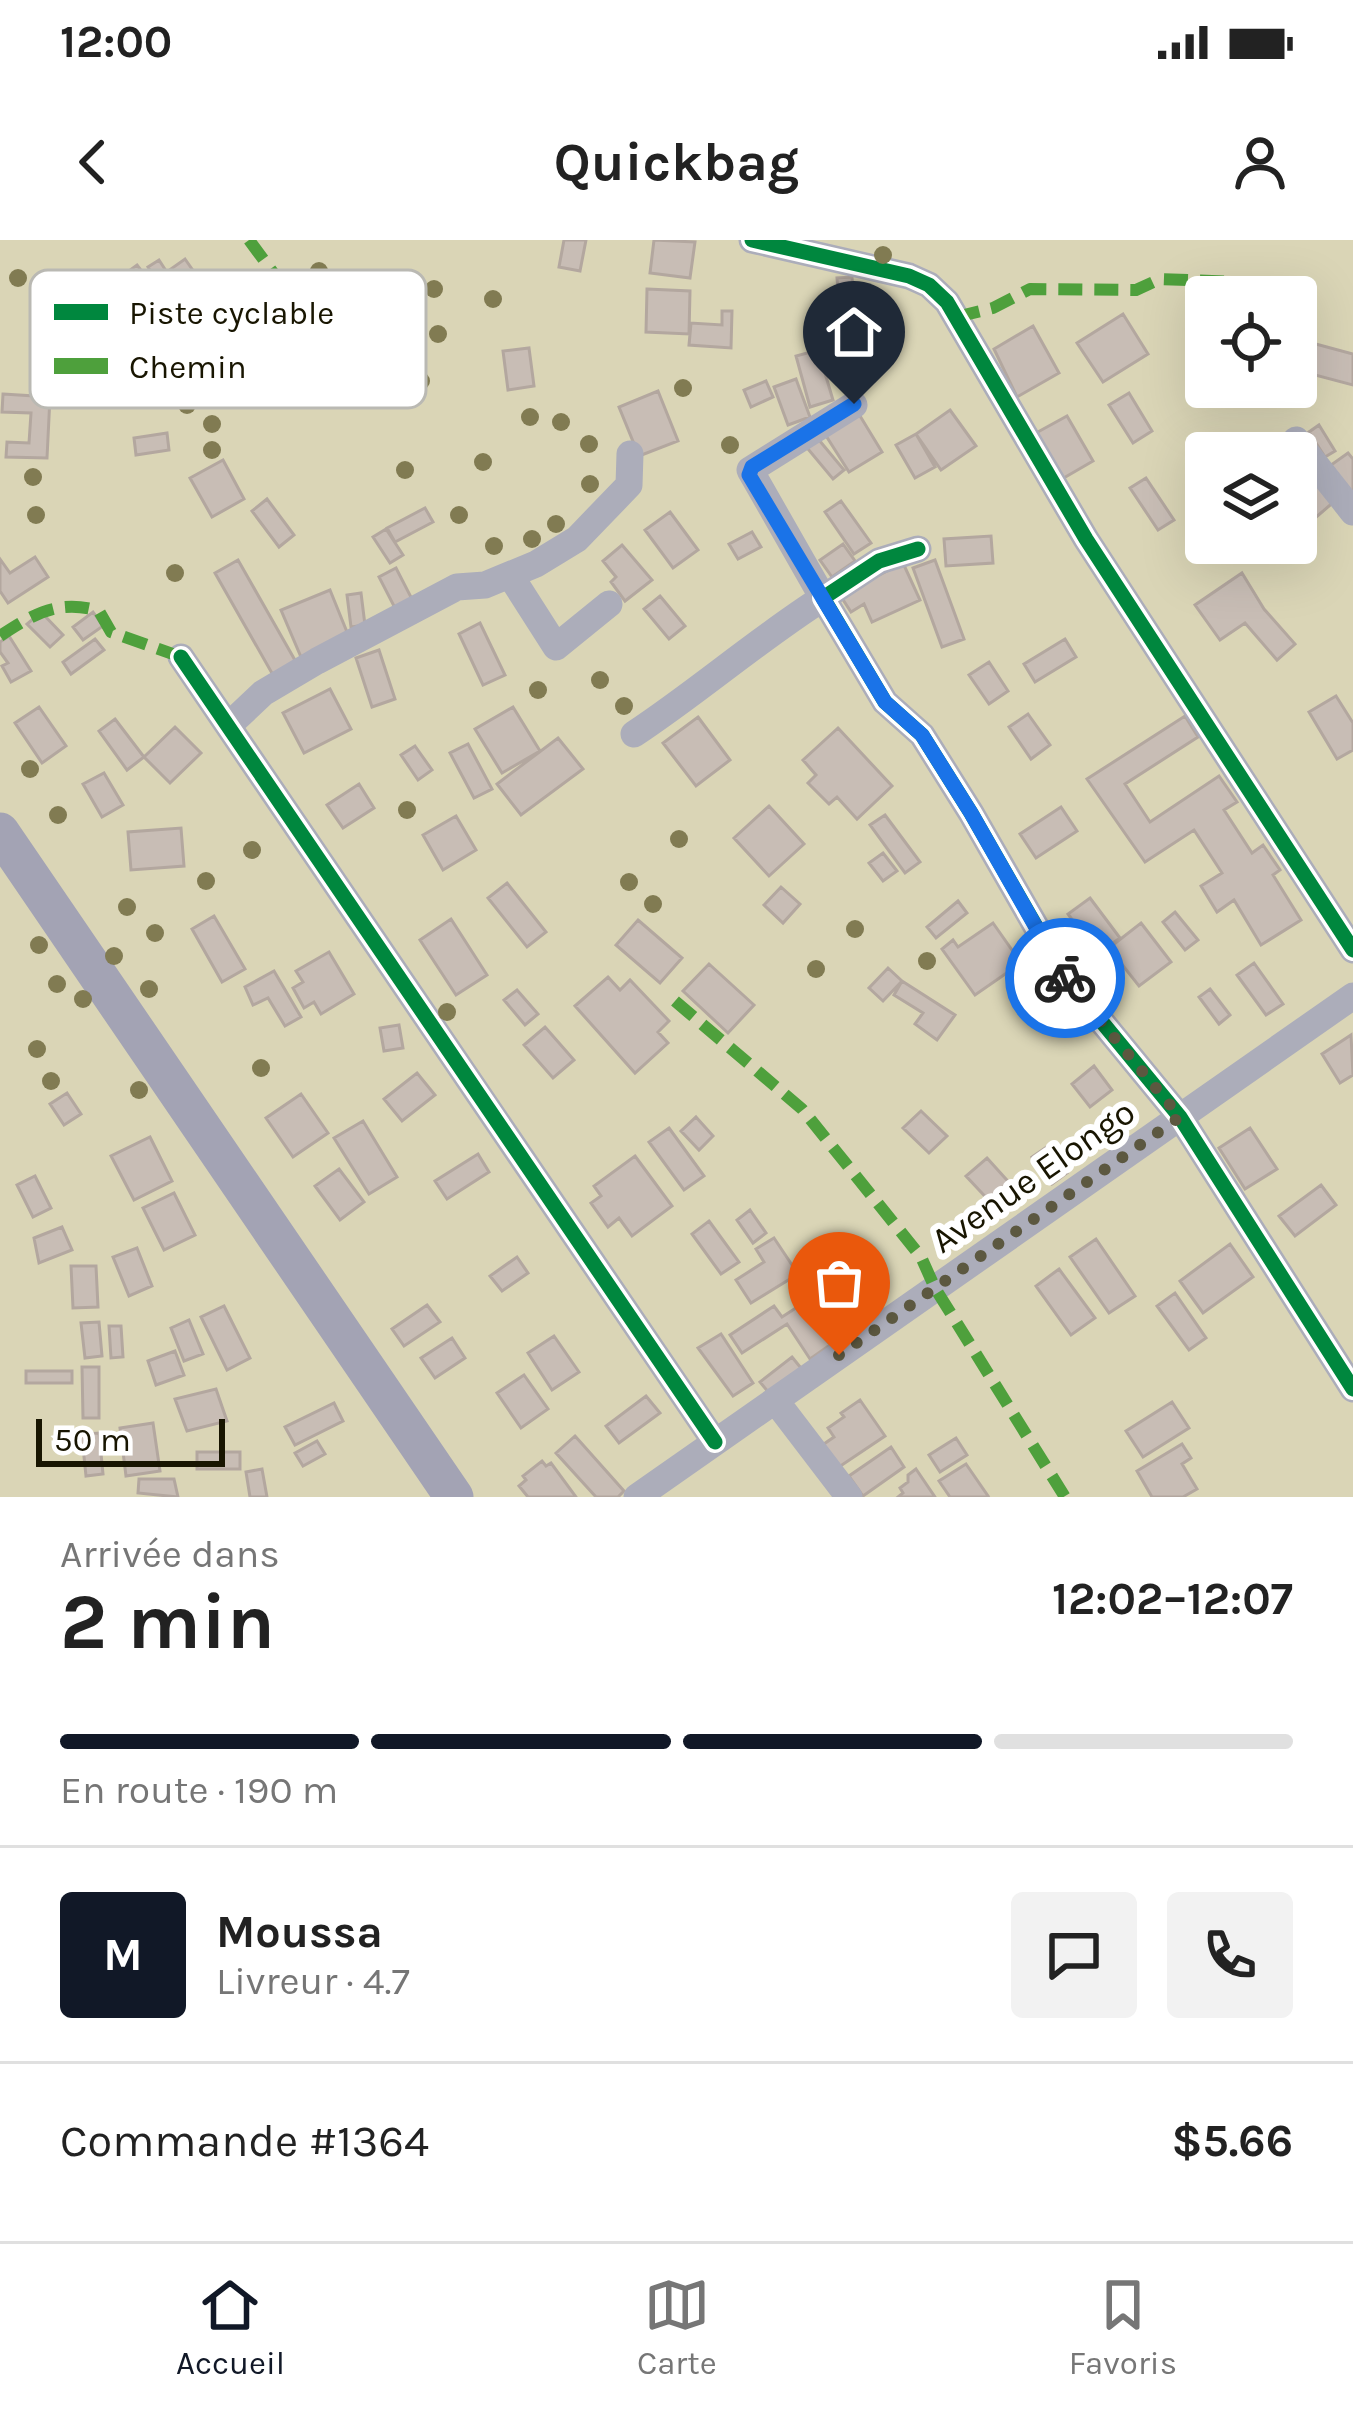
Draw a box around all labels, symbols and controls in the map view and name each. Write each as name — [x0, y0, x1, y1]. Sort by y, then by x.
text: 12:00 — [60, 16, 172, 68]
icon: back — [60, 129, 126, 195]
icon: person — [1227, 129, 1293, 195]
text: Quickbag — [554, 130, 799, 194]
legend — [30, 270, 426, 408]
map controls — [1185, 276, 1317, 564]
button: locate — [1185, 276, 1317, 408]
pin — [803, 281, 905, 404]
text: Piste cyclable — [129, 294, 334, 332]
icon: home — [821, 299, 887, 365]
text: Chemin — [129, 348, 247, 386]
button: layers — [1185, 432, 1317, 564]
courier — [1005, 918, 1125, 1038]
icon: bike — [1032, 945, 1098, 1011]
street label: Avenue Elongo — [923, 1090, 1143, 1262]
pin — [788, 1232, 890, 1355]
icon: bag — [806, 1250, 872, 1316]
scale bar — [36, 1413, 225, 1466]
text: 50 m — [54, 1421, 131, 1459]
text: Arrivée dans — [60, 1531, 280, 1577]
text: 12:02–12:07 — [1052, 1573, 1293, 1625]
text: 2 min — [60, 1576, 275, 1668]
text: En route · 190 m — [60, 1767, 338, 1813]
button: chat — [1011, 1892, 1137, 2018]
button: phone — [1167, 1892, 1293, 2018]
text: Moussa — [216, 1906, 383, 1958]
text: M — [103, 1929, 143, 1981]
text: Livreur · 4.7 — [216, 1958, 410, 2004]
text: Commande #1364 — [60, 2115, 429, 2167]
text: $5.66 — [1171, 2115, 1293, 2167]
tab: Accueil — [176, 2272, 285, 2382]
tab: Carte — [637, 2272, 717, 2382]
tab: Favoris — [1069, 2272, 1177, 2382]

